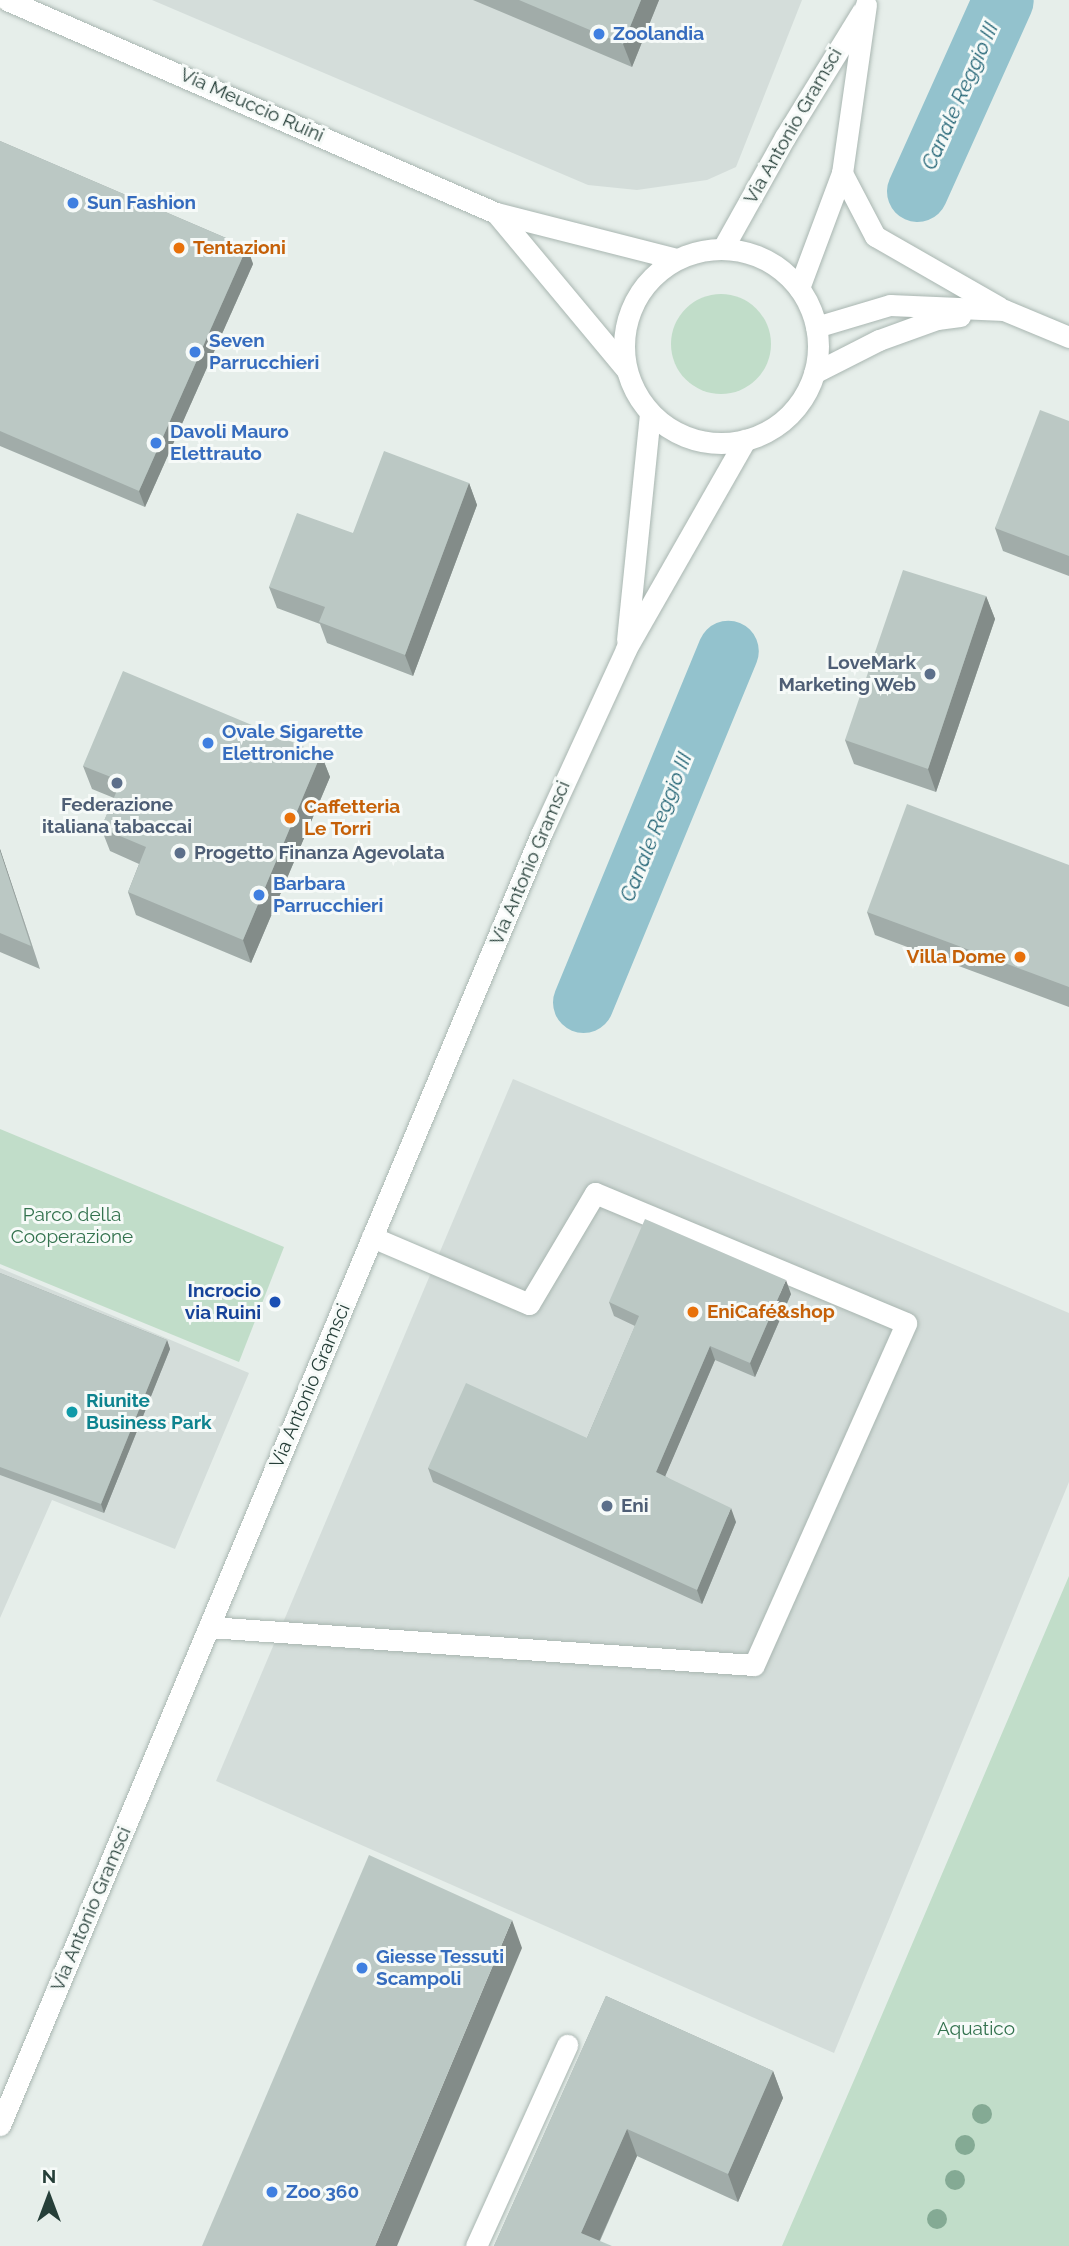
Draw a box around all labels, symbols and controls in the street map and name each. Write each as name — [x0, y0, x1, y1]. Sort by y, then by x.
water label: Canale Reggio III — [916, 18, 1004, 174]
place label: Zoolandia — [613, 23, 704, 45]
marker: Zoolandia — [591, 26, 607, 42]
street label: Via Antonio Gramsci — [739, 44, 847, 208]
street label: Via Meuccio Ruini — [176, 63, 328, 147]
place label: Sun Fashion — [87, 192, 196, 214]
marker: Sun Fashion — [65, 195, 81, 211]
place label: Tentazioni — [193, 237, 286, 259]
marker: Tentazioni — [171, 240, 187, 256]
place label: Seven Parrucchieri — [209, 330, 319, 374]
marker: Seven Parrucchieri — [187, 344, 203, 360]
place label: Davoli Mauro Elettrauto — [170, 421, 289, 465]
marker: Davoli Mauro Elettrauto — [148, 435, 164, 451]
place label: LoveMark Marketing Web — [778, 652, 916, 696]
marker: LoveMark Marketing Web — [922, 666, 938, 682]
place label: Ovale Sigarette Elettroniche — [222, 721, 363, 765]
marker: Ovale Sigarette Elettroniche — [200, 735, 216, 751]
water label: Canale Reggio III — [615, 749, 697, 905]
marker: Federazione italiana tabaccai — [109, 775, 125, 791]
street label: Via Antonio Gramsci — [485, 777, 575, 949]
place label: Federazione italiana tabaccai — [42, 794, 192, 838]
place label: Caffetteria Le Torri — [304, 796, 400, 840]
marker: Caffetteria Le Torri — [282, 810, 298, 826]
place label: Progetto Finanza Agevolata — [194, 842, 445, 864]
marker: Progetto Finanza Agevolata — [172, 845, 188, 861]
place label: Barbara Parrucchieri — [273, 873, 383, 917]
marker: Barbara Parrucchieri — [251, 887, 267, 903]
place label: Villa Dome — [907, 946, 1006, 968]
marker: Villa Dome — [1012, 949, 1028, 965]
park label: Parco della Cooperazione — [11, 1204, 133, 1248]
place label: Incrocio via Ruini — [185, 1280, 261, 1324]
marker: Incrocio via Ruini — [267, 1294, 283, 1310]
street label: Via Antonio Gramsci — [265, 1300, 355, 1472]
place label: EniCafé&shop — [707, 1301, 835, 1323]
marker: EniCafé&shop — [685, 1304, 701, 1320]
place label: Riunite Business Park — [86, 1390, 212, 1434]
marker: Riunite Business Park — [64, 1404, 80, 1420]
place label: Eni — [621, 1495, 649, 1517]
marker: Eni — [599, 1498, 615, 1514]
street label: Via Antonio Gramsci — [46, 1823, 136, 1995]
place label: Giesse Tessuti Scampoli — [376, 1946, 505, 1990]
marker: Giesse Tessuti Scampoli — [354, 1960, 370, 1976]
park label: Aquatico — [937, 2018, 1015, 2040]
north arrow — [14, 2162, 84, 2232]
text: N — [42, 2165, 56, 2187]
place label: Zoo 360 — [286, 2181, 359, 2203]
marker: Zoo 360 — [264, 2184, 280, 2200]

